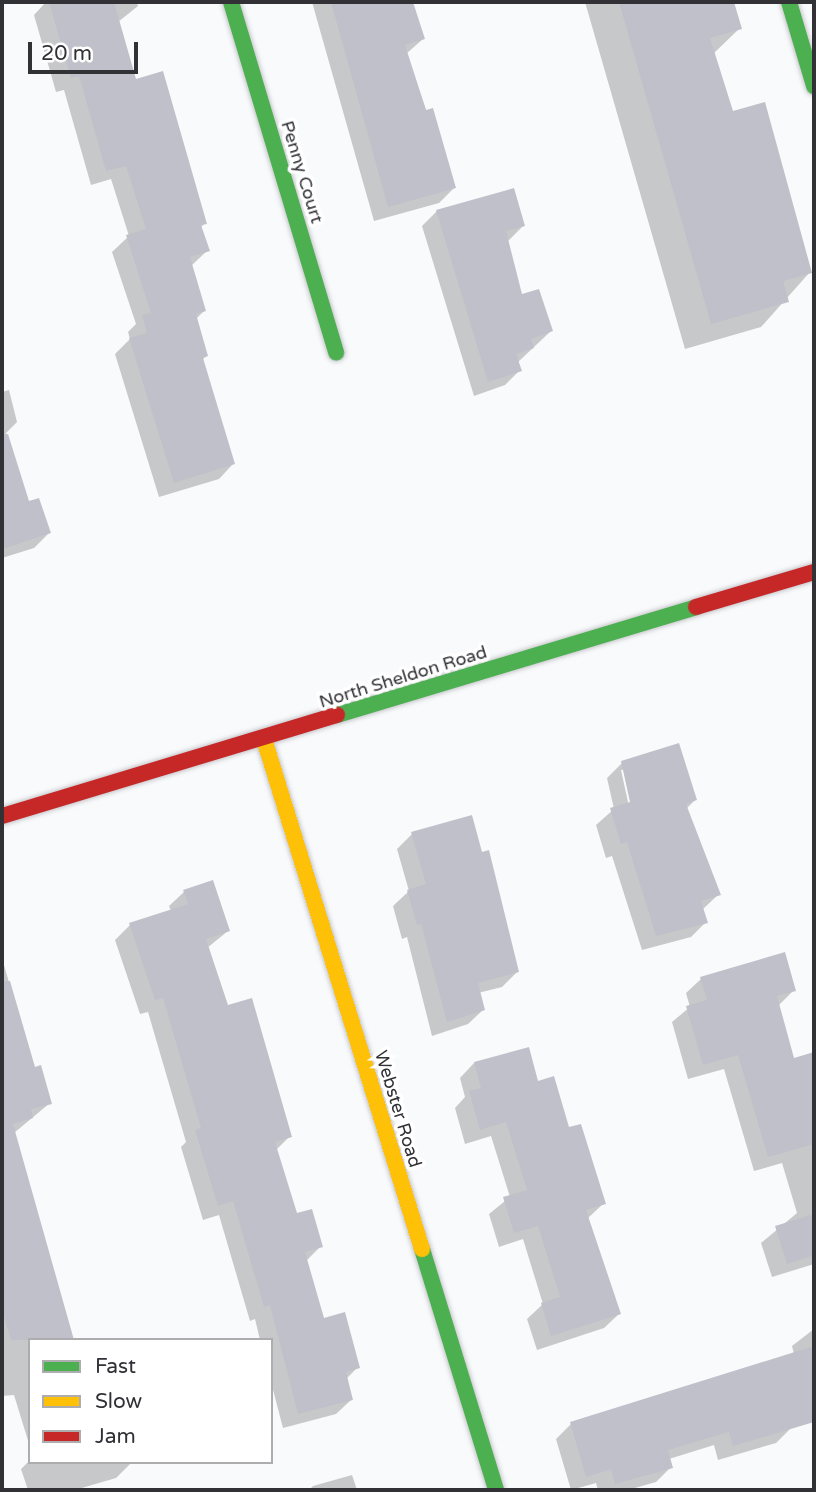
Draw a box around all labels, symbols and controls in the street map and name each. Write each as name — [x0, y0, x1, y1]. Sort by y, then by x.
scale bar — [32, 28, 142, 72]
text: 20 m — [41, 41, 92, 66]
street label: Penny Court — [276, 118, 328, 226]
street label: North Sheldon Road — [316, 641, 490, 713]
street label: Webster Road — [370, 1048, 426, 1170]
legend — [28, 1338, 273, 1464]
text: Fast — [95, 1354, 136, 1379]
text: Slow — [95, 1389, 142, 1414]
text: Jam — [95, 1424, 136, 1449]

